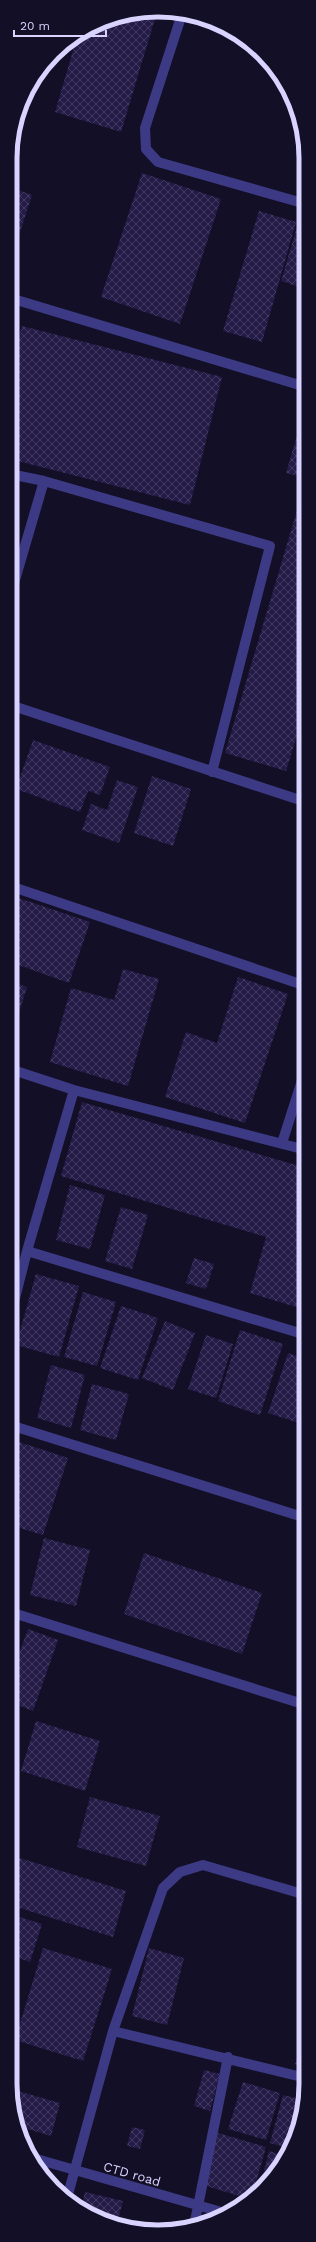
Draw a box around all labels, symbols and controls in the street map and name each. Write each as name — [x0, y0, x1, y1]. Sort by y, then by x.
scale bar — [14, 12, 106, 38]
text: 20 m — [20, 19, 50, 33]
street label: CTD road — [102, 2159, 162, 2189]

